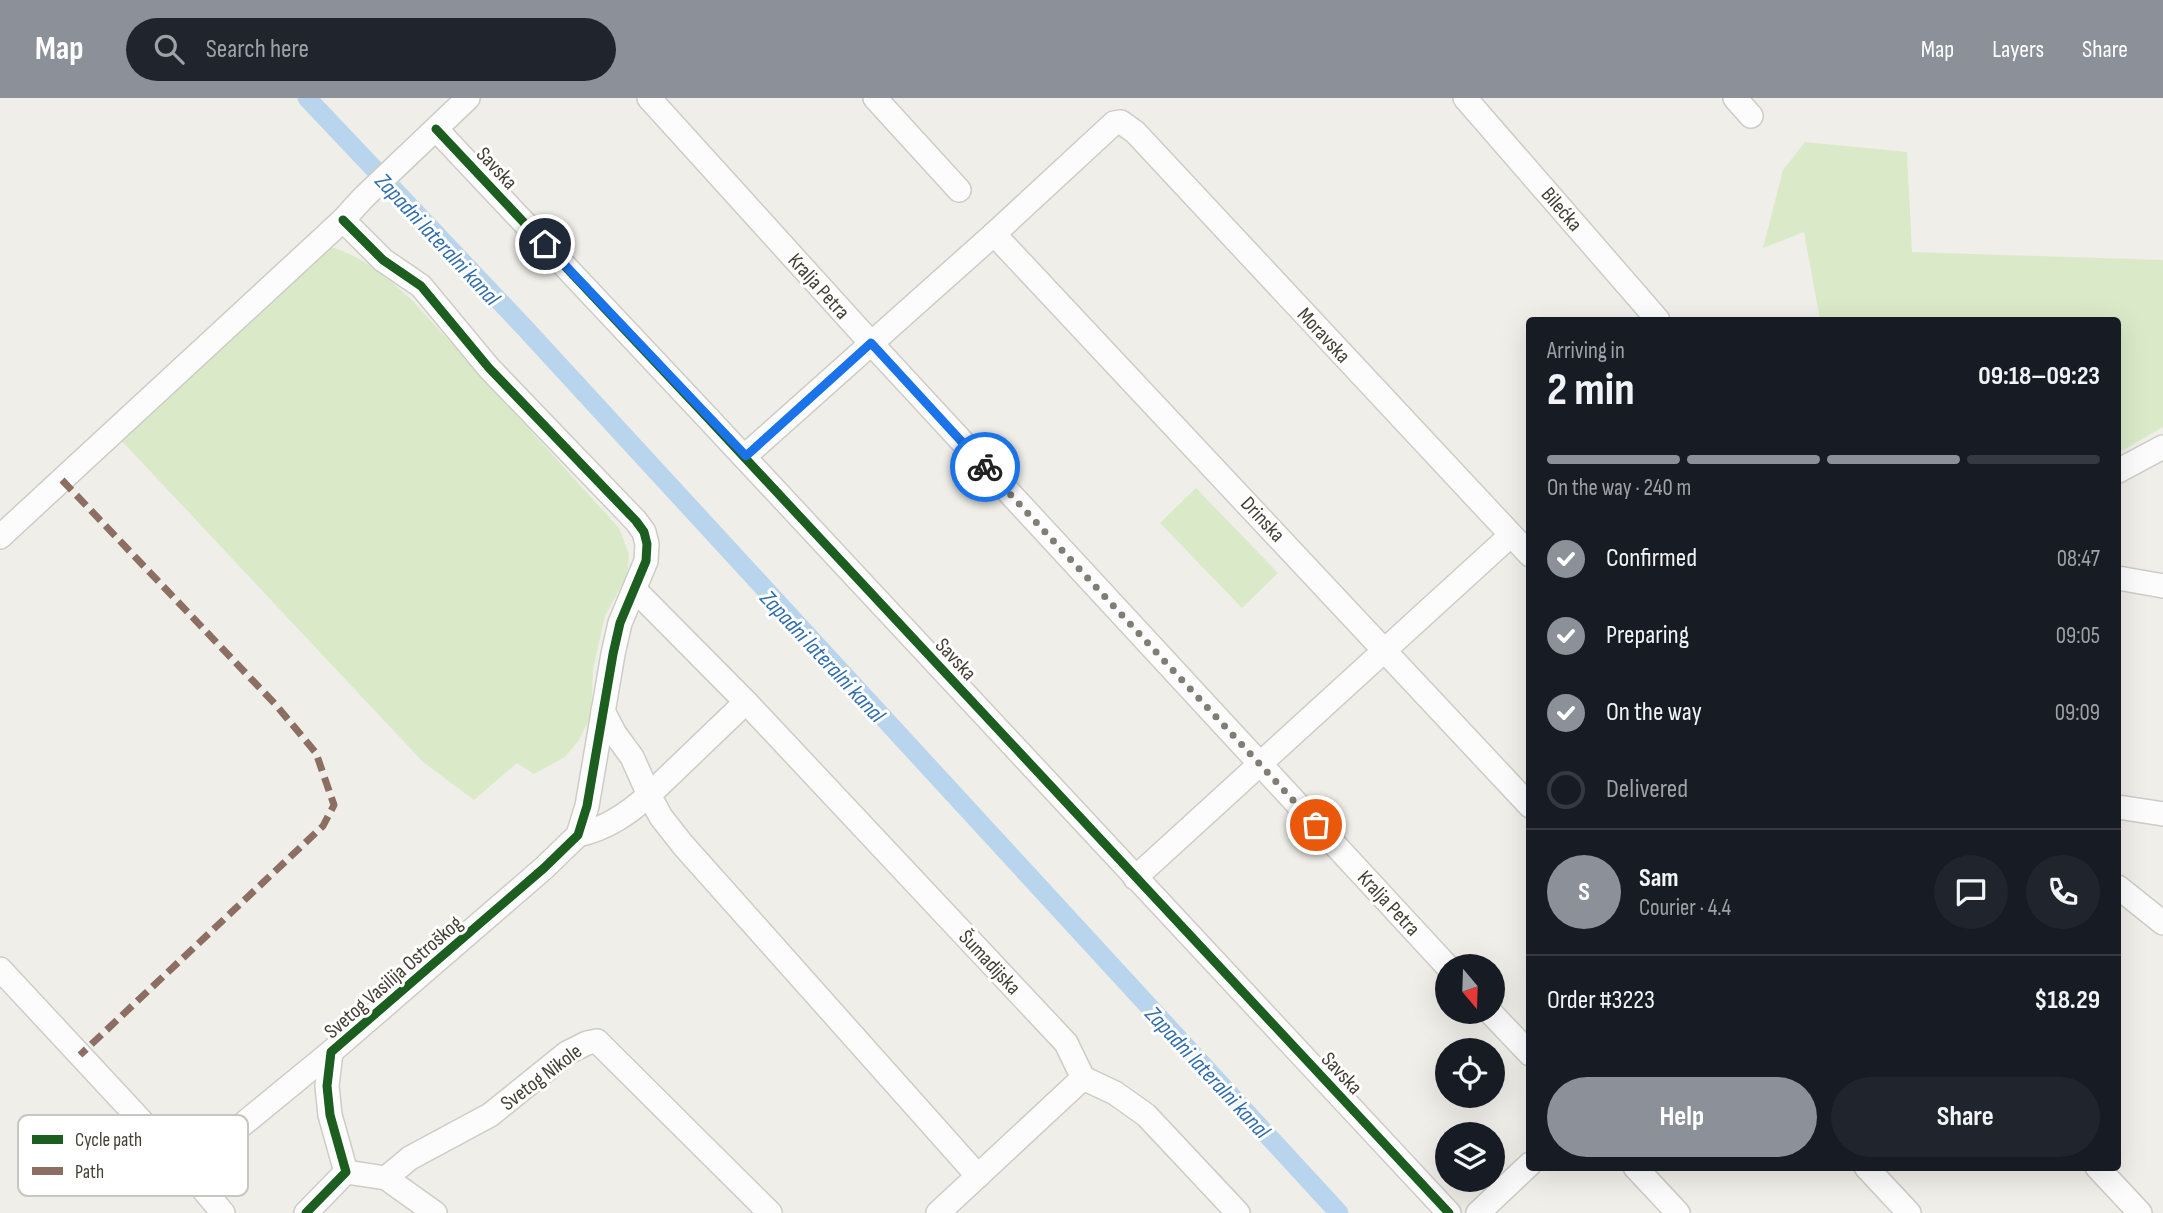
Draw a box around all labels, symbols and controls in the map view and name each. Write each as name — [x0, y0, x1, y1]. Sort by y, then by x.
search box — [126, 18, 616, 81]
text: Map — [35, 29, 84, 69]
icon: search — [150, 30, 188, 68]
text: Search here — [206, 34, 309, 65]
text: Map — [1921, 35, 1954, 64]
text: Layers — [1992, 35, 2044, 64]
text: Share — [2082, 35, 2128, 64]
street label: Savska — [471, 142, 522, 195]
water label: Zapadni lateralni kanal — [368, 167, 506, 312]
street label: Bilećka — [1536, 182, 1587, 236]
pin — [515, 214, 575, 274]
icon: home — [526, 225, 564, 263]
street label: Kralja Petra — [783, 248, 855, 324]
street label: Moravska — [1292, 302, 1355, 368]
text: Arriving in — [1547, 337, 1625, 365]
text: 09:18–09:23 — [1978, 361, 2100, 392]
text: 2 min — [1547, 363, 1635, 418]
courier — [950, 432, 1020, 502]
icon: bike — [966, 448, 1004, 486]
text: On the way · 240 m — [1547, 474, 1691, 502]
street label: Drinska — [1235, 491, 1290, 547]
icon: check — [1547, 540, 1585, 578]
text: Confirmed — [1606, 543, 1697, 574]
text: 08:47 — [2057, 545, 2100, 573]
water label: Zapadni lateralni kanal — [753, 584, 891, 729]
icon: check — [1547, 617, 1585, 655]
text: Preparing — [1606, 620, 1689, 651]
text: 09:05 — [2056, 622, 2100, 650]
street label: Savska — [930, 633, 981, 686]
icon: check — [1547, 694, 1585, 732]
text: On the way — [1606, 697, 1702, 728]
text: 09:09 — [2055, 699, 2100, 727]
text: Delivered — [1606, 774, 1688, 805]
pin — [1286, 795, 1346, 855]
icon: bag — [1297, 806, 1335, 844]
button: chat — [1934, 855, 2008, 929]
button: phone — [2026, 855, 2100, 929]
text: Sam — [1639, 863, 1679, 894]
street label: Kralja Petra — [1352, 866, 1425, 941]
text: S — [1578, 877, 1590, 908]
text: Courier · 4.4 — [1639, 894, 1731, 922]
street label: Svetog Vasilija Ostroškog — [319, 911, 467, 1044]
street label: Šumadijska — [953, 925, 1026, 1000]
north arrow — [1435, 954, 1505, 1024]
map controls — [1435, 954, 1505, 1192]
text: Order #3223 — [1547, 985, 1655, 1016]
text: $18.29 — [2034, 985, 2100, 1016]
water label: Zapadni lateralni kanal — [1138, 1000, 1276, 1145]
button: locate — [1435, 1038, 1505, 1108]
street label: Svetog Nikole — [496, 1039, 587, 1116]
street label: Savska — [1316, 1047, 1367, 1100]
button: Help — [1547, 1077, 1817, 1157]
button: Share — [1831, 1077, 2100, 1157]
legend — [18, 1115, 248, 1196]
button: layers — [1435, 1122, 1505, 1192]
text: Cycle path — [75, 1129, 142, 1152]
text: Path — [75, 1161, 104, 1184]

